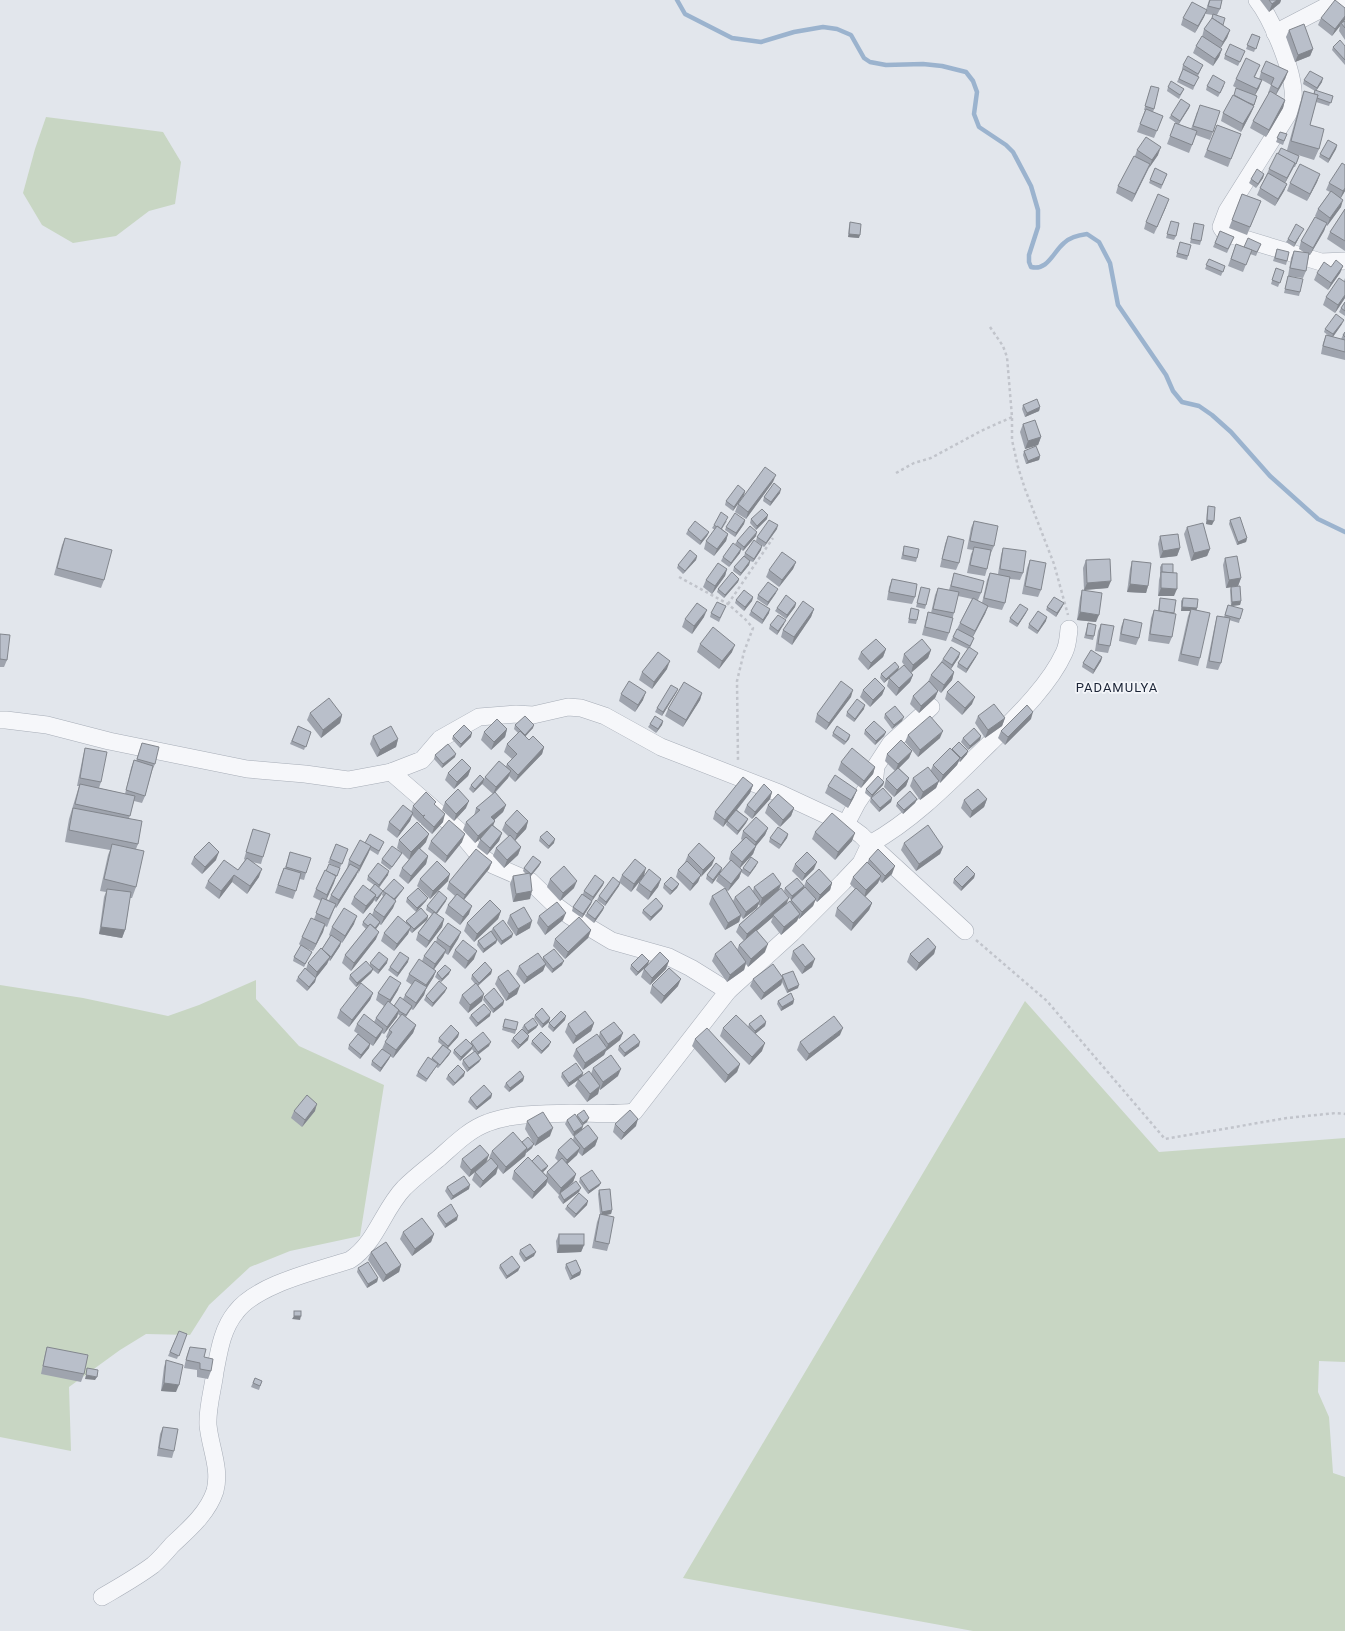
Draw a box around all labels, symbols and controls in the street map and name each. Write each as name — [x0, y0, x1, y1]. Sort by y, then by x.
district label: PADAMULYA — [1076, 680, 1158, 695]

